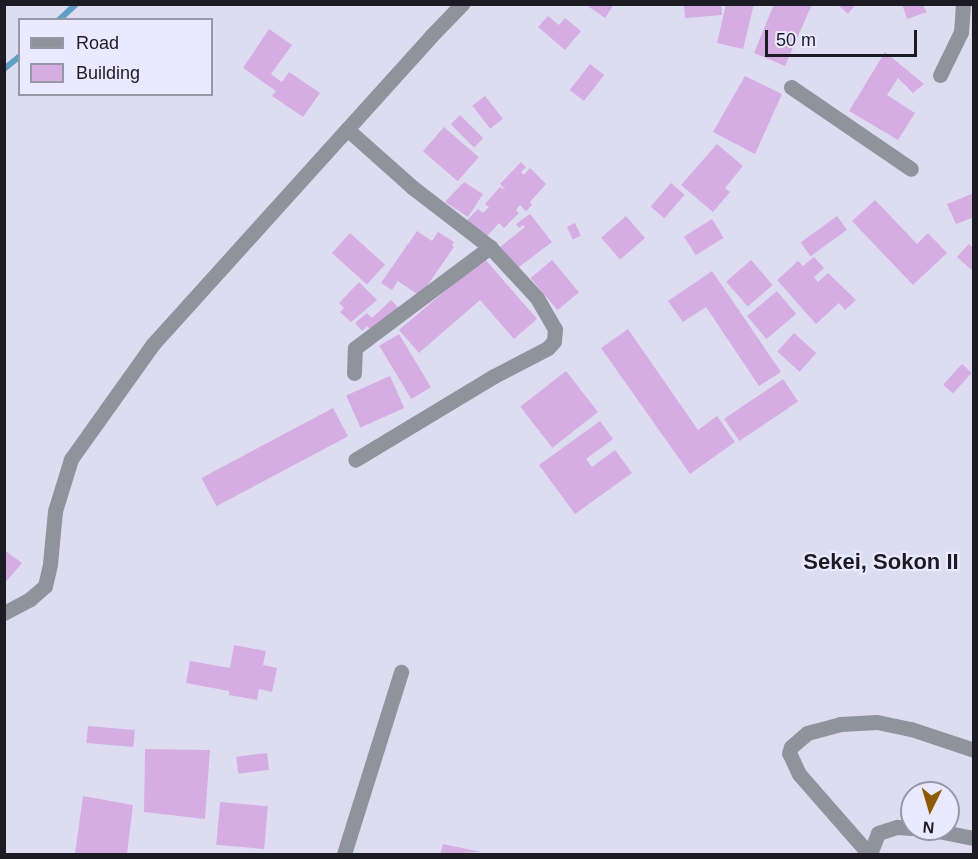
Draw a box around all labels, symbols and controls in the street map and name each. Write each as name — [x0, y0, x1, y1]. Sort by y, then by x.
legend — [18, 18, 213, 96]
scale bar — [768, 18, 920, 56]
text: 50 m — [776, 30, 816, 50]
text: Road — [76, 33, 119, 53]
text: Building — [76, 63, 140, 83]
district label: Sekei, Sokon II — [803, 549, 959, 575]
north arrow — [900, 781, 960, 841]
text: N — [922, 818, 935, 836]

